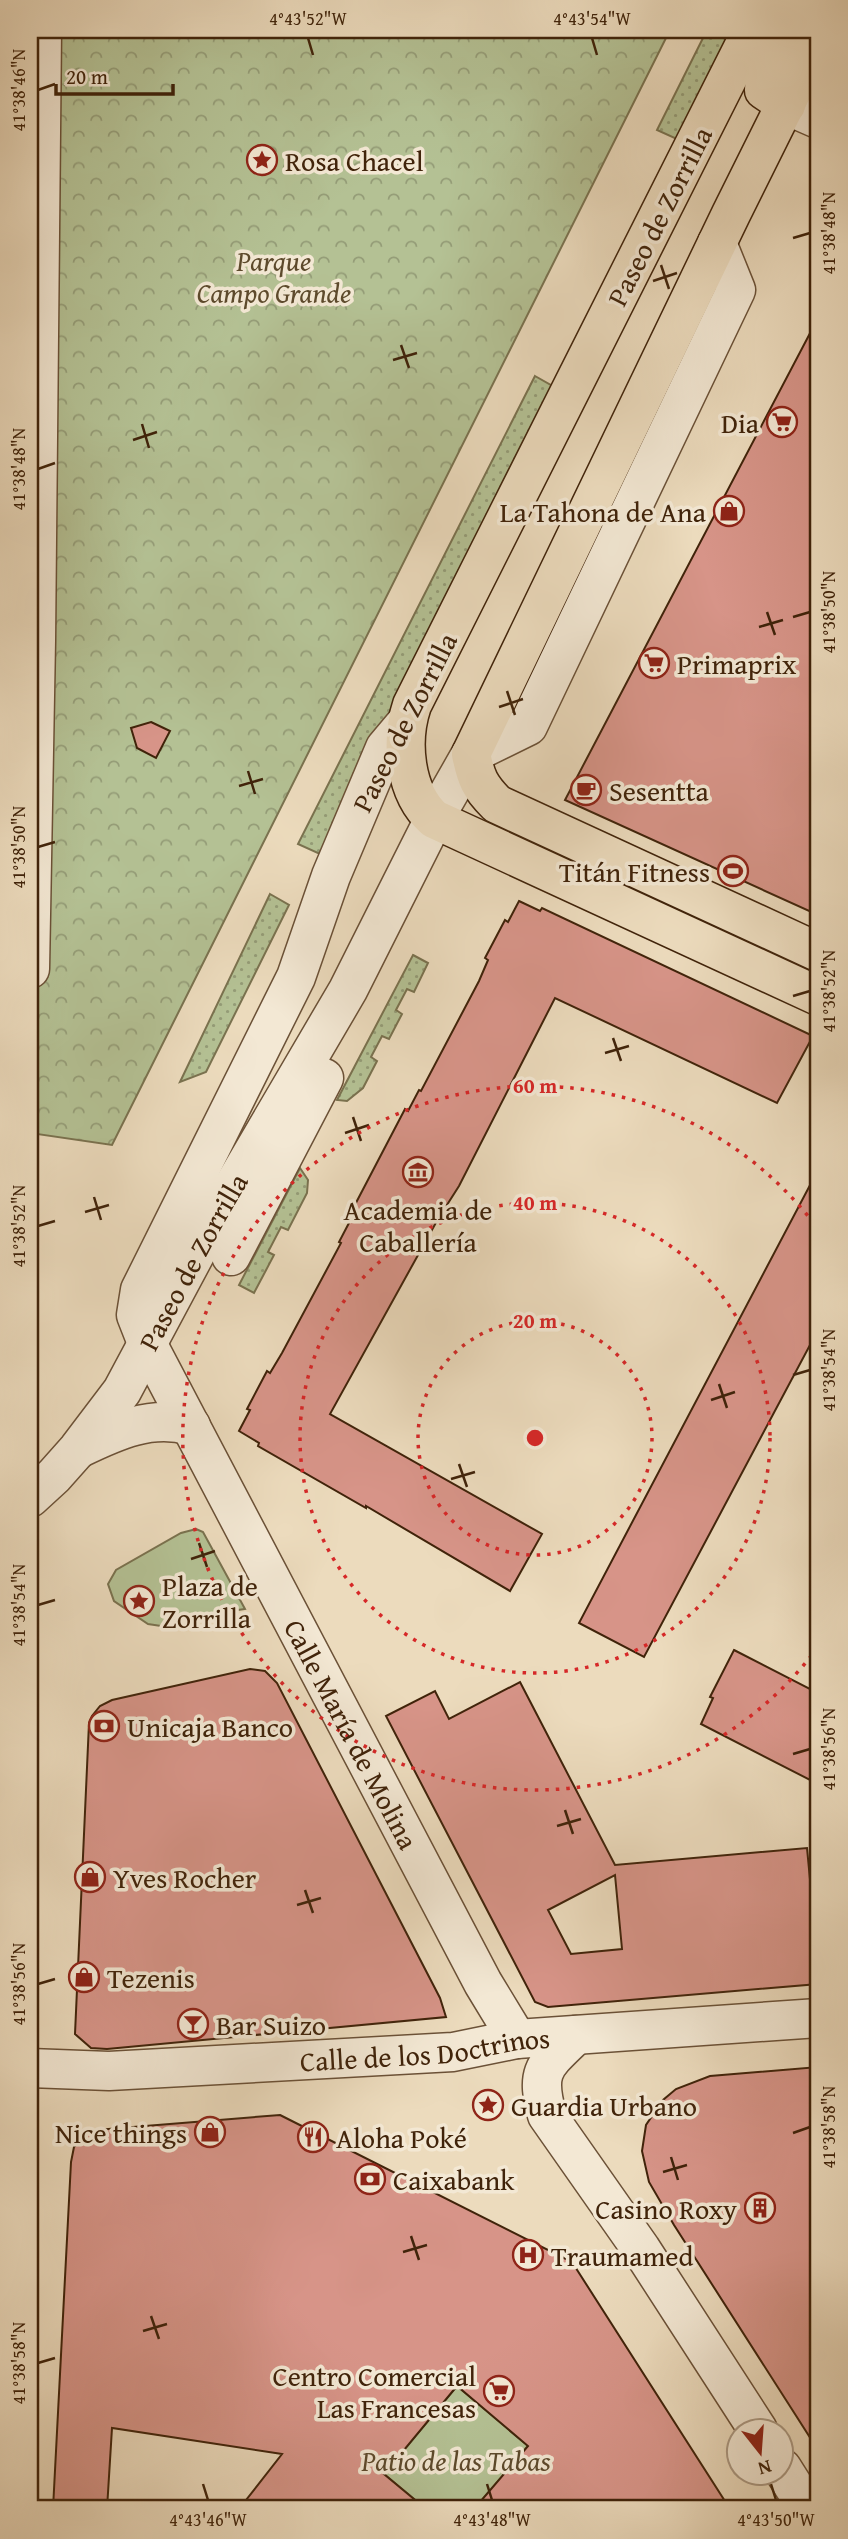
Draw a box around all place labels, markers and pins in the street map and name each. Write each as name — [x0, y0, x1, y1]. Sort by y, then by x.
place label: Rosa Chacel — [285, 140, 424, 181]
place icon: Rosa Chacel — [245, 143, 279, 177]
place label: Dia — [721, 402, 760, 443]
supermarket icon: Dia — [765, 405, 799, 439]
place label: La Tahona de Ana — [500, 491, 707, 532]
shop icon: La Tahona de Ana — [712, 494, 746, 528]
place label: Primaprix — [677, 643, 797, 684]
supermarket icon: Primaprix — [637, 646, 671, 680]
place label: Sesentta — [609, 770, 710, 811]
cafe icon: Sesentta — [569, 773, 603, 807]
place label: Titán Fitness — [559, 851, 710, 892]
sports icon: Titán Fitness — [716, 854, 750, 888]
museum icon: Academia de Caballería — [401, 1155, 435, 1189]
place label: Academia de Caballería — [344, 1189, 492, 1262]
centre of rings — [523, 1426, 547, 1450]
place label: Plaza de Zorrilla — [162, 1565, 258, 1638]
place icon: Plaza de Zorrilla — [122, 1584, 156, 1618]
place label: Unicaja Banco — [127, 1706, 293, 1747]
bank icon: Unicaja Banco — [87, 1709, 121, 1743]
place label: Yves Rocher — [113, 1857, 257, 1898]
shop icon: Yves Rocher — [73, 1860, 107, 1894]
place label: Tezenis — [107, 1957, 195, 1998]
shop icon: Tezenis — [67, 1960, 101, 1994]
place label: Bar Suizo — [216, 2004, 326, 2045]
bar icon: Bar Suizo — [176, 2007, 210, 2041]
place label: Guardia Urbano — [511, 2085, 697, 2126]
place icon: Guardia Urbano — [471, 2088, 505, 2122]
place label: Nice things — [55, 2112, 187, 2153]
shop icon: Nice things — [193, 2115, 227, 2149]
place label: Aloha Poké — [336, 2117, 467, 2158]
restaurant icon: Aloha Poké — [296, 2120, 330, 2154]
place label: Caixabank — [393, 2159, 515, 2200]
bank icon: Caixabank — [353, 2162, 387, 2196]
place label: Casino Roxy — [595, 2188, 737, 2229]
building icon: Casino Roxy — [743, 2191, 777, 2225]
place label: Traumamed — [551, 2235, 693, 2276]
hospital icon: Traumamed — [511, 2238, 545, 2272]
place label: Centro Comercial Las Francesas — [272, 2355, 476, 2428]
supermarket icon: Centro Comercial Las Francesas — [482, 2374, 516, 2408]

